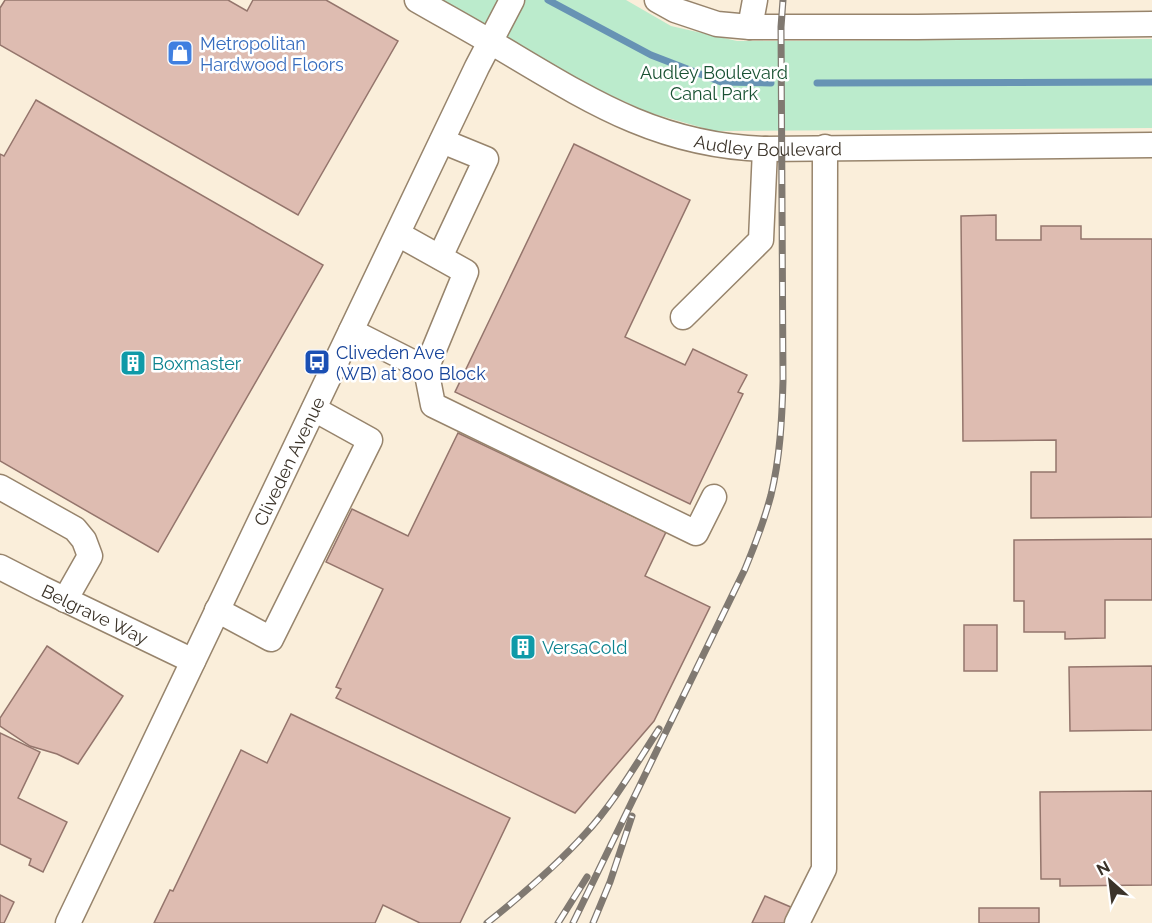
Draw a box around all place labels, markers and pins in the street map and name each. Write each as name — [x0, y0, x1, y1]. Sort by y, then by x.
place label: Metropolitan Hardwood Floors — [200, 33, 344, 75]
shop icon: Metropolitan Hardwood Floors — [165, 38, 195, 68]
place label: Cliveden Ave (WB) at 800 Block — [336, 342, 486, 384]
bus stop icon: Cliveden Ave (WB) at 800 Block — [302, 347, 332, 377]
building icon: Boxmaster — [118, 348, 148, 378]
place label: Boxmaster — [152, 353, 242, 374]
building icon: VersaCold — [508, 632, 538, 662]
place label: VersaCold — [542, 637, 628, 658]

